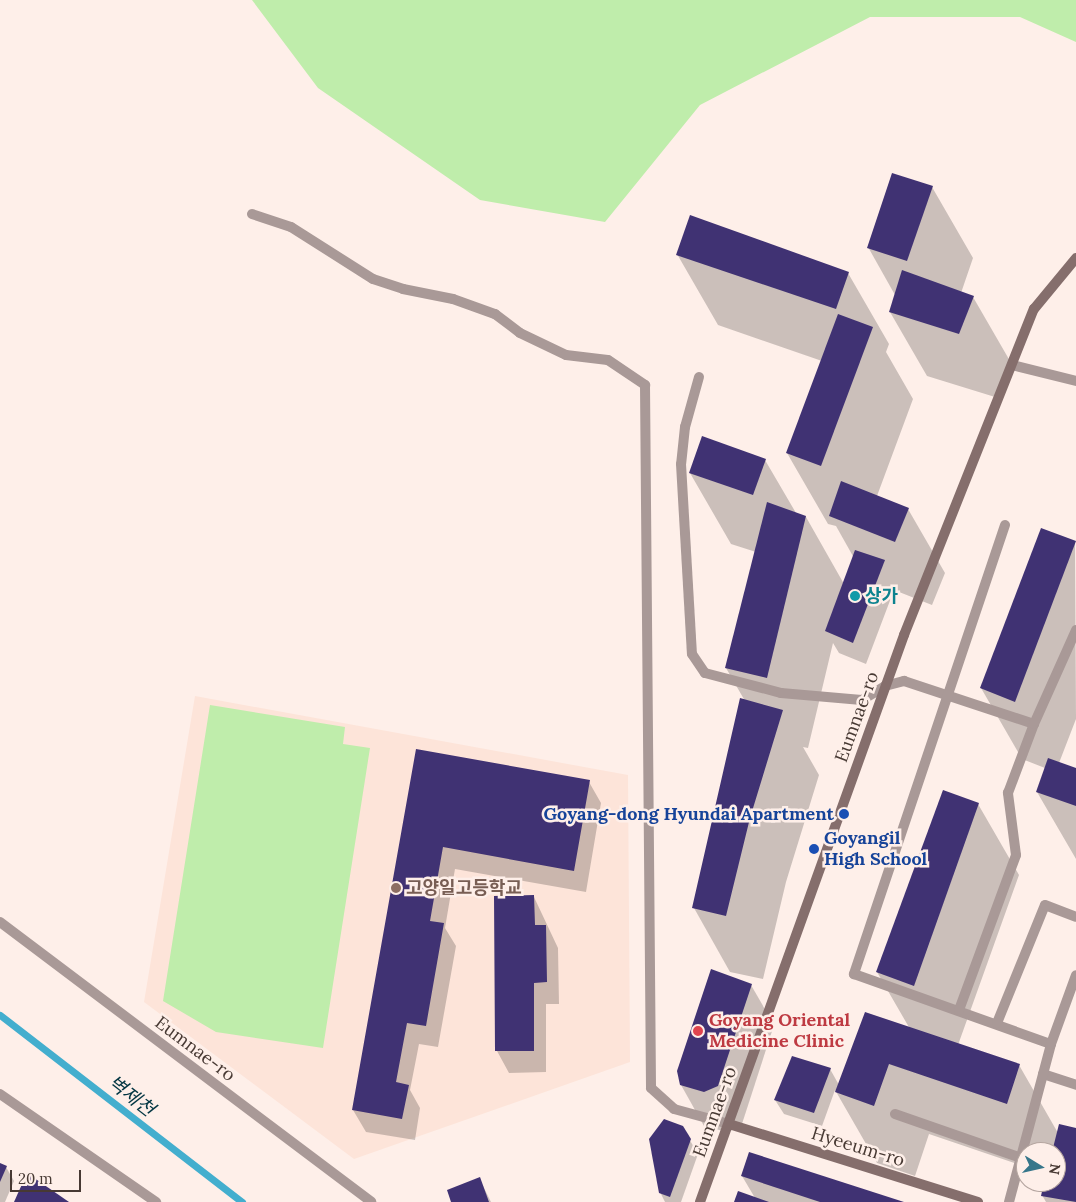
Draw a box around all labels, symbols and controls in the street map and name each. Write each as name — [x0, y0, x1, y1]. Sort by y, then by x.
place label: 상가 — [865, 585, 898, 607]
marker: 상가 — [849, 590, 861, 602]
street label: Eumnae-ro — [831, 669, 883, 765]
place label: Goyang-dong Hyundai Apartment — [544, 803, 834, 825]
marker: Goyang-dong Hyundai Apartment — [838, 808, 850, 820]
place label: Goyangil High School — [824, 828, 927, 871]
marker: Goyangil High School — [808, 843, 820, 855]
place label: 고양일고등학교 — [406, 877, 522, 899]
marker: 고양일고등학교 — [390, 882, 402, 894]
place label: Goyang Oriental Medicine Clinic — [709, 1010, 850, 1052]
street label: Eumnae-ro — [151, 1012, 239, 1086]
marker: Goyang Oriental Medicine Clinic — [691, 1024, 705, 1038]
street label: Eumnae-ro — [689, 1064, 741, 1160]
water label: 벽제천 — [103, 1071, 159, 1121]
street label: Hyeeum-ro — [809, 1123, 907, 1171]
north arrow — [1016, 1142, 1066, 1192]
scale bar — [12, 1160, 84, 1192]
text: N — [1045, 1162, 1065, 1176]
text: 20 m — [18, 1169, 53, 1188]

